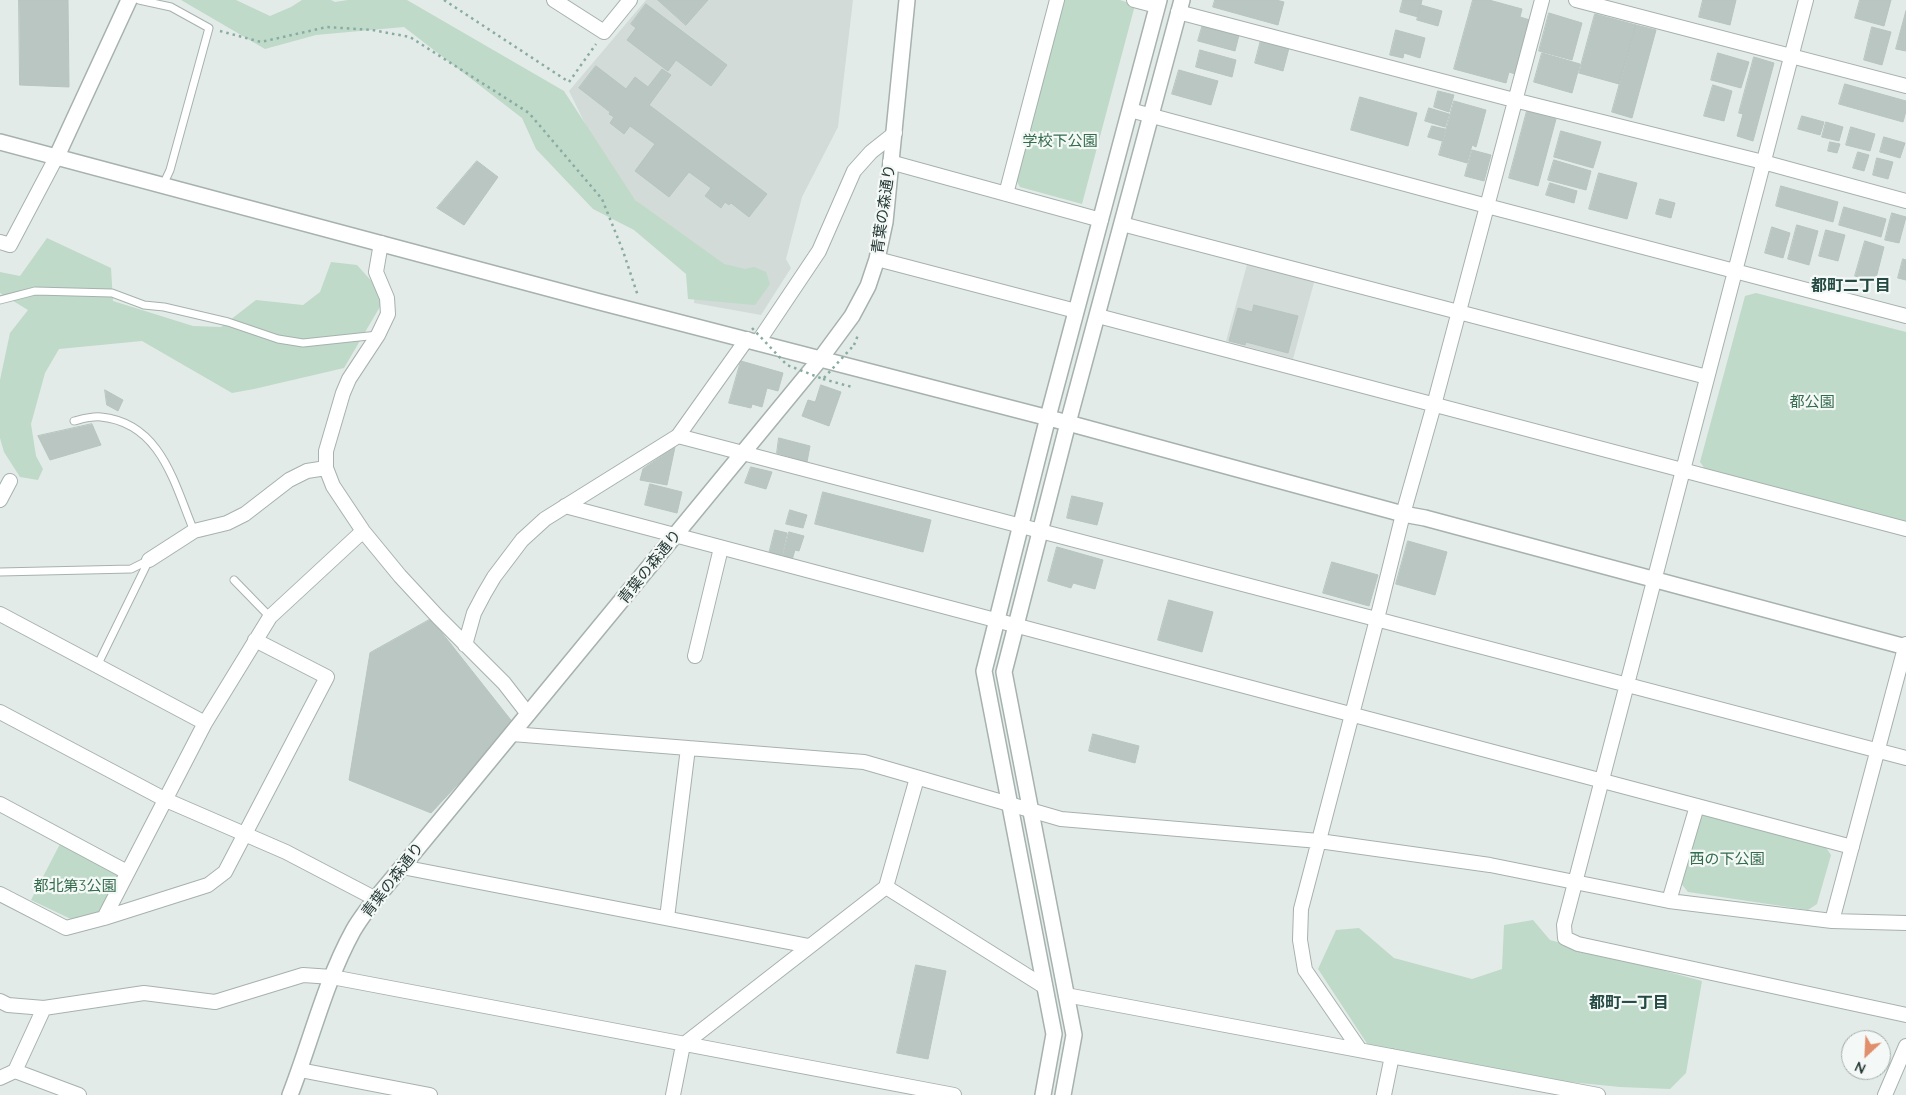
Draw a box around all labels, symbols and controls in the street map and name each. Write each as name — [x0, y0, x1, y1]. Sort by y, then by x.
park label: 学校下公園 — [1023, 132, 1097, 150]
street label: 青葉の森通り — [869, 163, 899, 255]
district label: 都町二丁目 — [1811, 276, 1891, 296]
park label: 都公園 — [1790, 393, 1834, 411]
street label: 青葉の森通り — [615, 526, 685, 608]
street label: 青葉の森通り — [358, 839, 428, 921]
park label: 西の下公園 — [1690, 850, 1764, 868]
park label: 都北第3公園 — [34, 877, 116, 895]
district label: 都町一丁目 — [1589, 993, 1669, 1013]
north arrow — [1841, 1030, 1891, 1080]
text: N — [1852, 1057, 1869, 1078]

